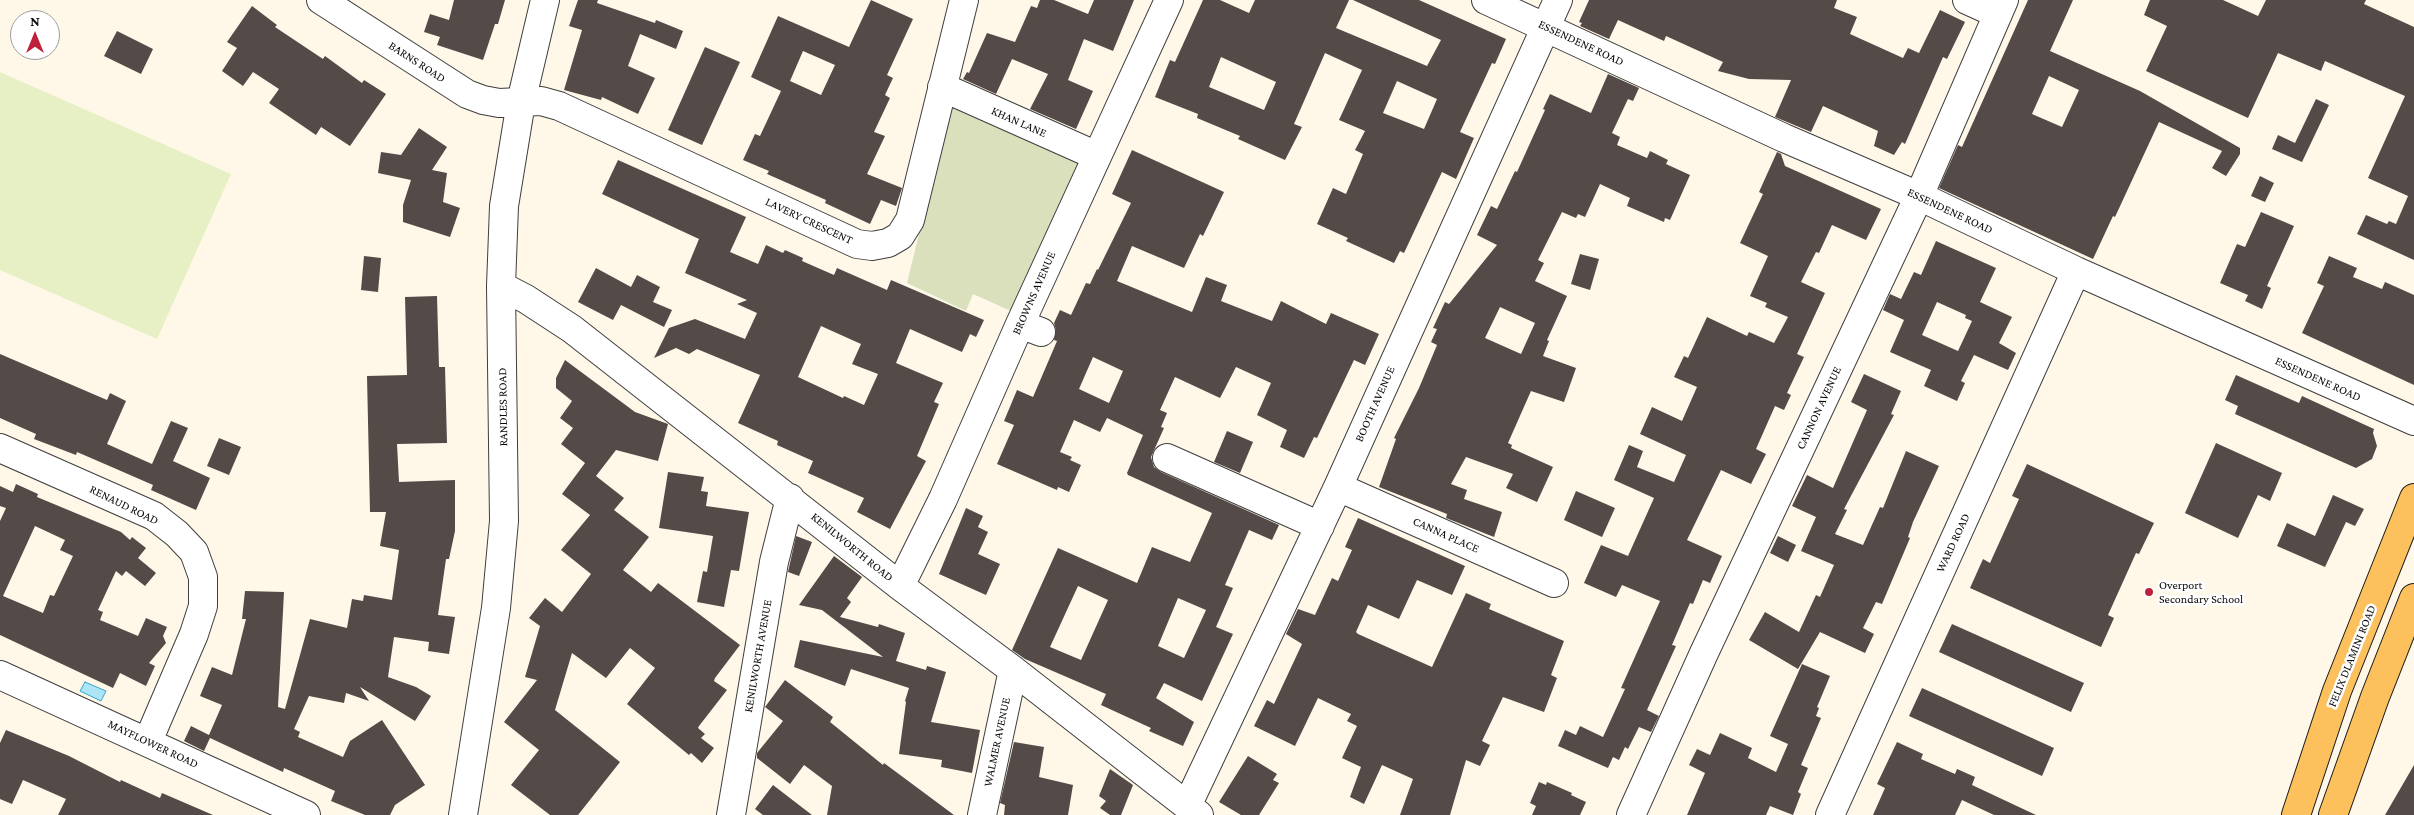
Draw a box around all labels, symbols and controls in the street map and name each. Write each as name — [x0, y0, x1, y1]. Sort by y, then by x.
north arrow — [10, 10, 60, 60]
text: N — [30, 13, 40, 29]
street label: ESSENDENE ROAD — [1536, 17, 1626, 69]
street label: BARNS ROAD — [386, 38, 448, 86]
street label: KHAN LANE — [989, 103, 1049, 141]
street label: ESSENDENE ROAD — [1905, 185, 1995, 237]
street label: LAVERY CRESCENT — [763, 194, 855, 248]
street label: BROWNS AVENUE — [1009, 249, 1059, 337]
street label: ESSENDENE ROAD — [2273, 354, 2363, 404]
street label: BOOTH AVENUE — [1352, 364, 1398, 444]
street label: CANNON AVENUE — [1793, 364, 1845, 452]
street label: RANDLES ROAD — [495, 368, 511, 446]
street label: RENAUD ROAD — [87, 482, 161, 528]
street label: KENILWORTH ROAD — [808, 509, 896, 585]
street label: WARD ROAD — [1933, 511, 1973, 575]
street label: CANNA PLACE — [1411, 514, 1481, 556]
place label: Overport Secondary School — [2159, 578, 2243, 606]
marker: Overport Secondary School — [2143, 586, 2155, 598]
street label: KENILWORTH AVENUE — [741, 598, 775, 714]
street label: FELIX DLAMINI ROAD — [2325, 603, 2379, 709]
street label: WALMER AVENUE — [981, 696, 1013, 788]
street label: MAYFLOWER ROAD — [105, 717, 201, 771]

